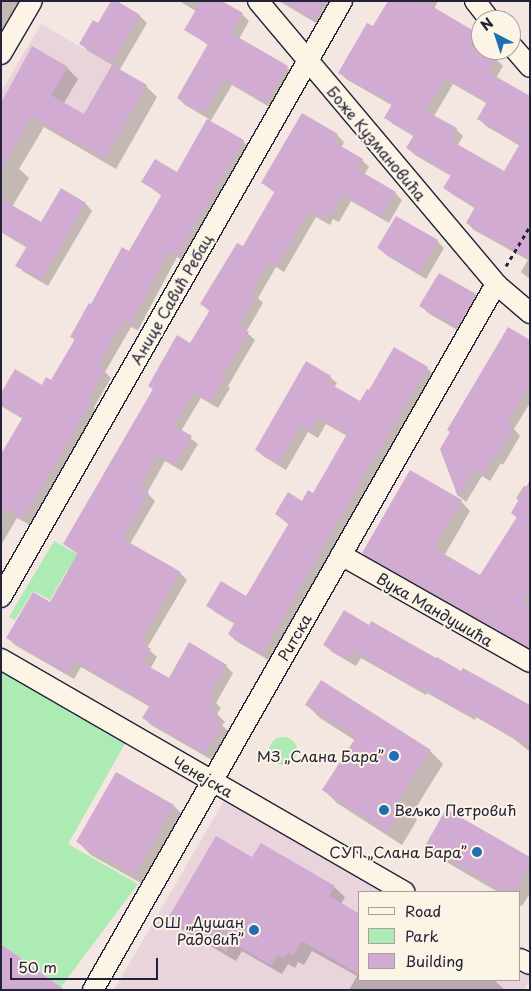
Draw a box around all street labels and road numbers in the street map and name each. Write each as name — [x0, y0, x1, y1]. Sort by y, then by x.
street label: Боже Кузмановића — [324, 82, 430, 204]
street label: Анице Савић Ребац — [126, 230, 216, 368]
street label: Вука Мандушића — [373, 568, 497, 650]
street label: Ритска — [273, 610, 315, 664]
street label: Ченејска — [170, 752, 236, 800]

